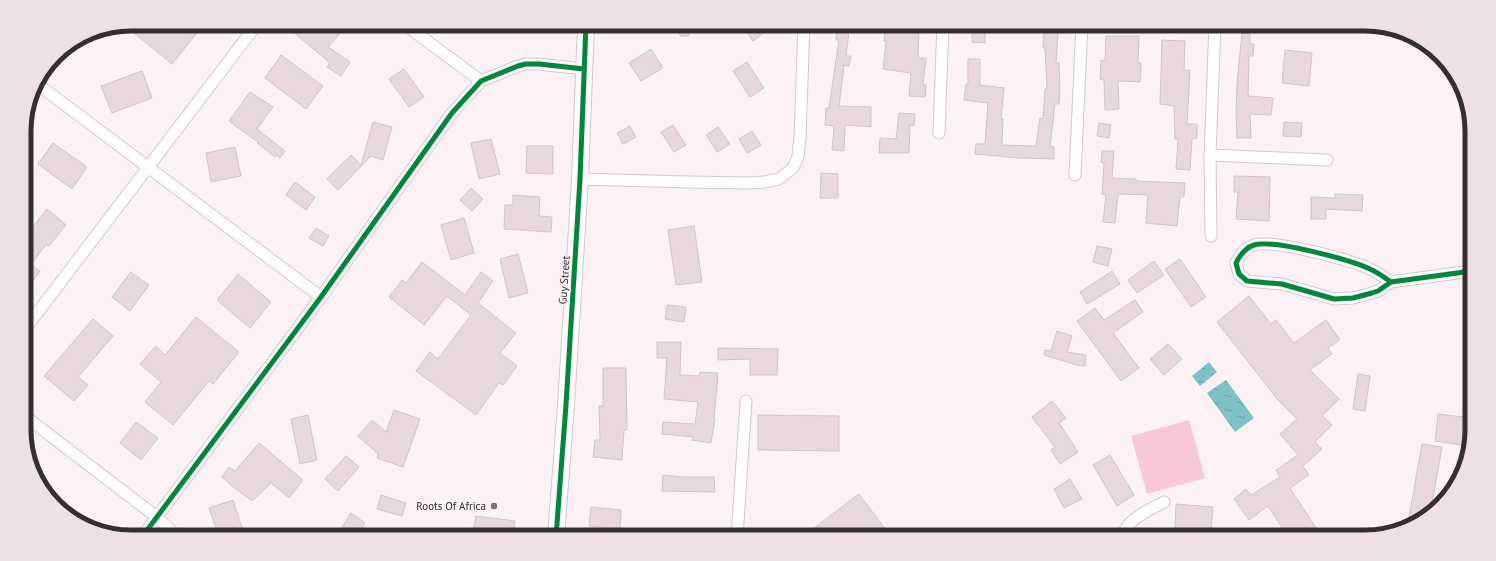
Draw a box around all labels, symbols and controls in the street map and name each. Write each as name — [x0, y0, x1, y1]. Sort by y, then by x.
street label: Guy Street — [555, 255, 573, 305]
place label: Roots Of Africa — [416, 499, 486, 513]
marker: Roots Of Africa — [489, 501, 499, 511]

